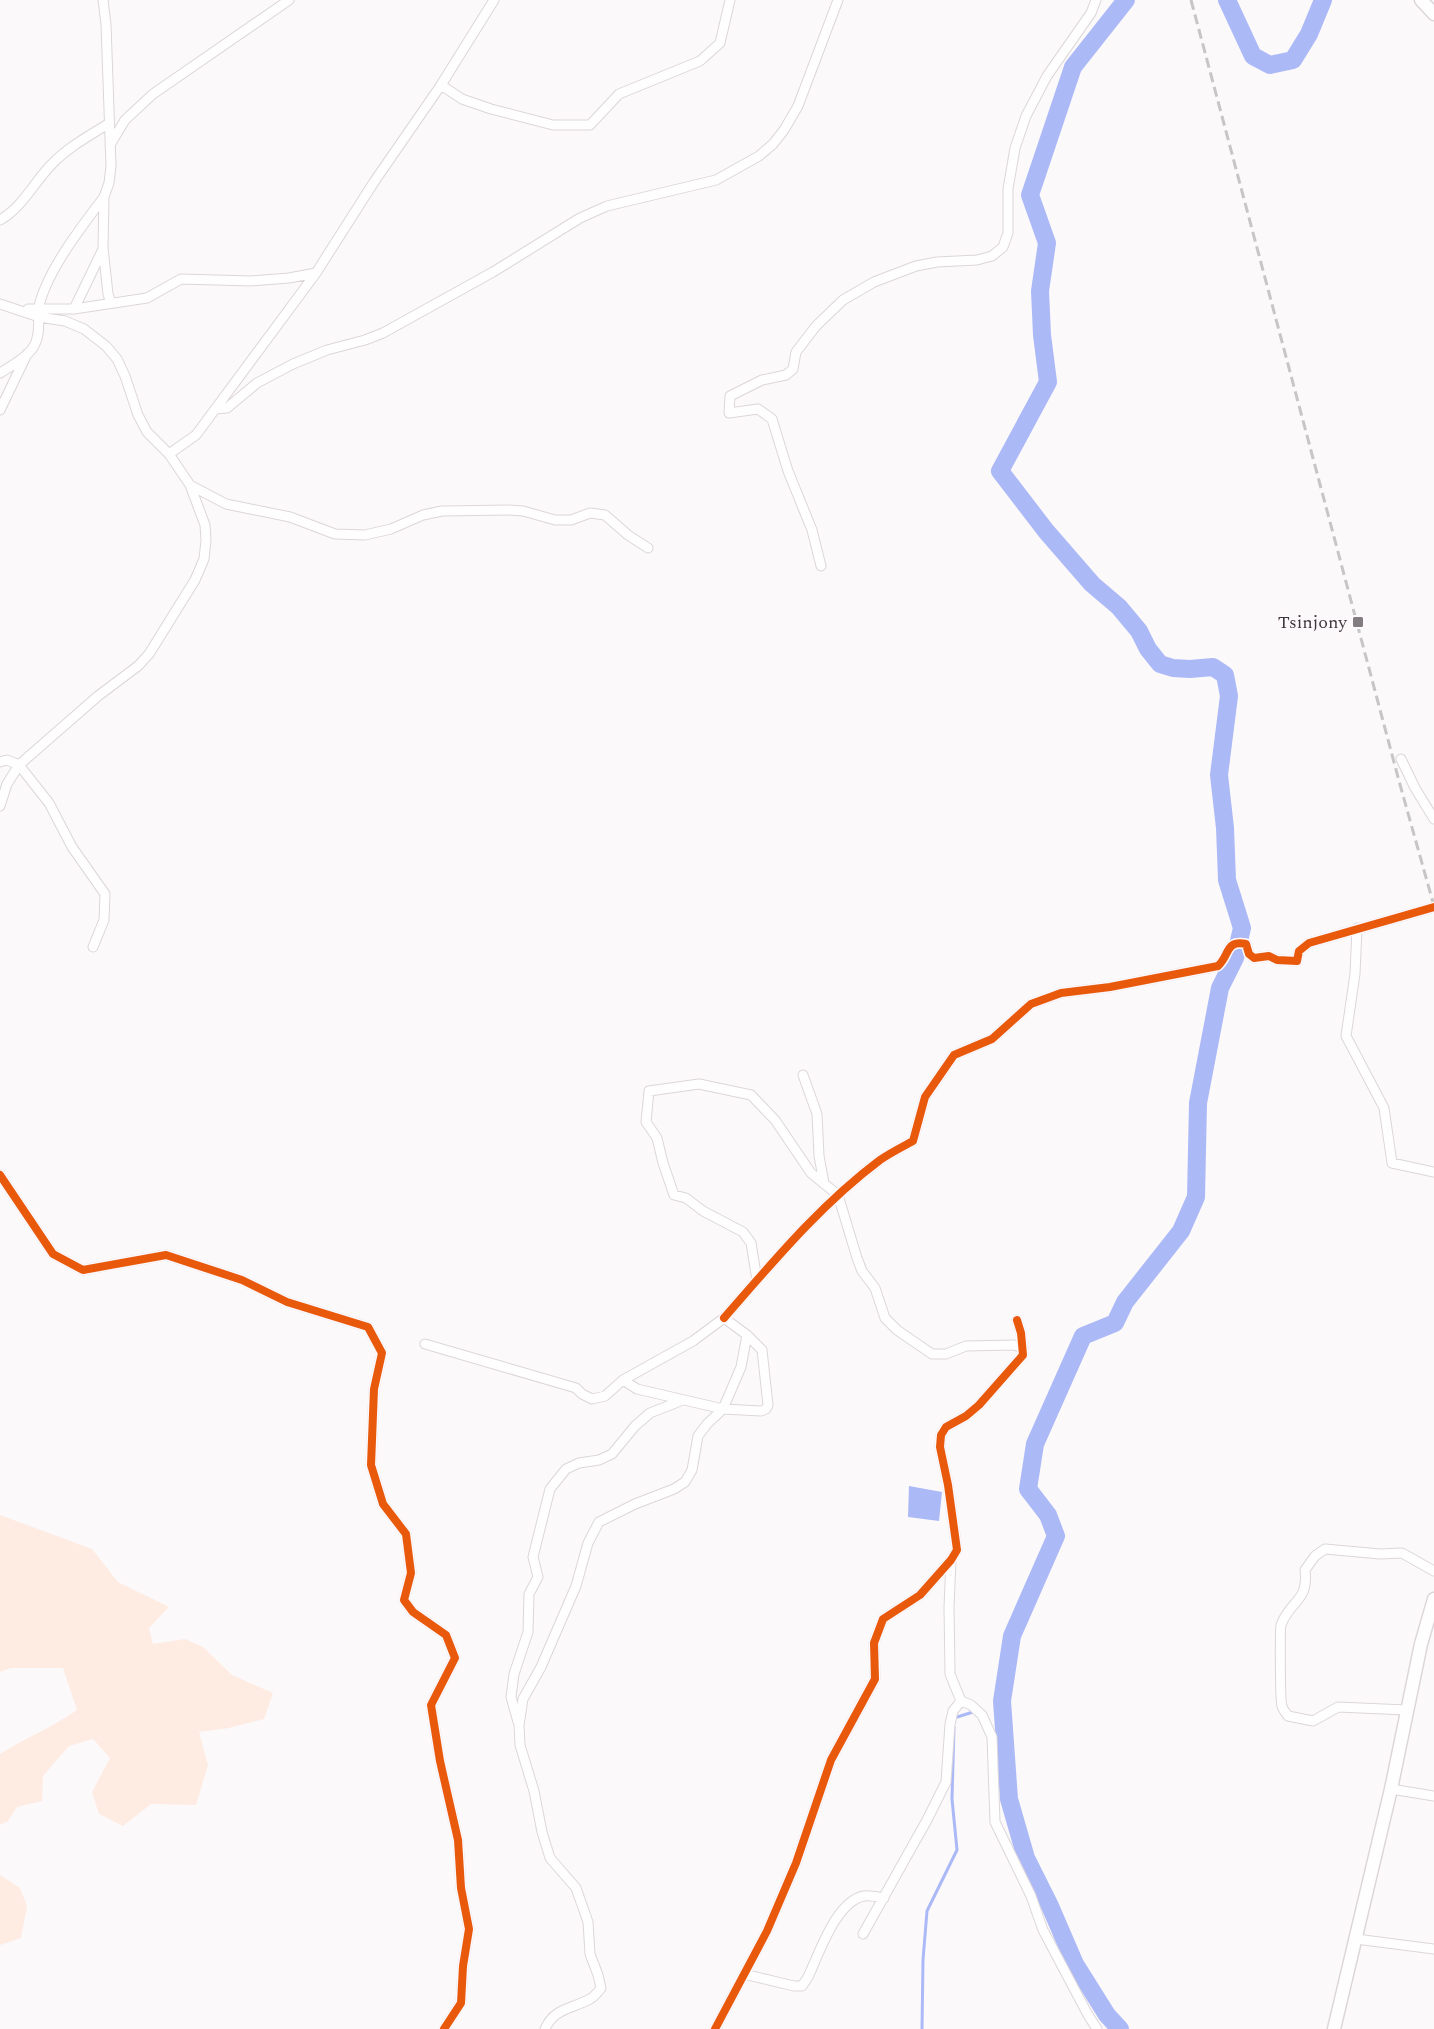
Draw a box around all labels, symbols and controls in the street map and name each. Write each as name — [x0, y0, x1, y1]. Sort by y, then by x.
place label: Tsinjony — [1278, 609, 1348, 636]
marker: Tsinjony — [1351, 615, 1365, 629]

